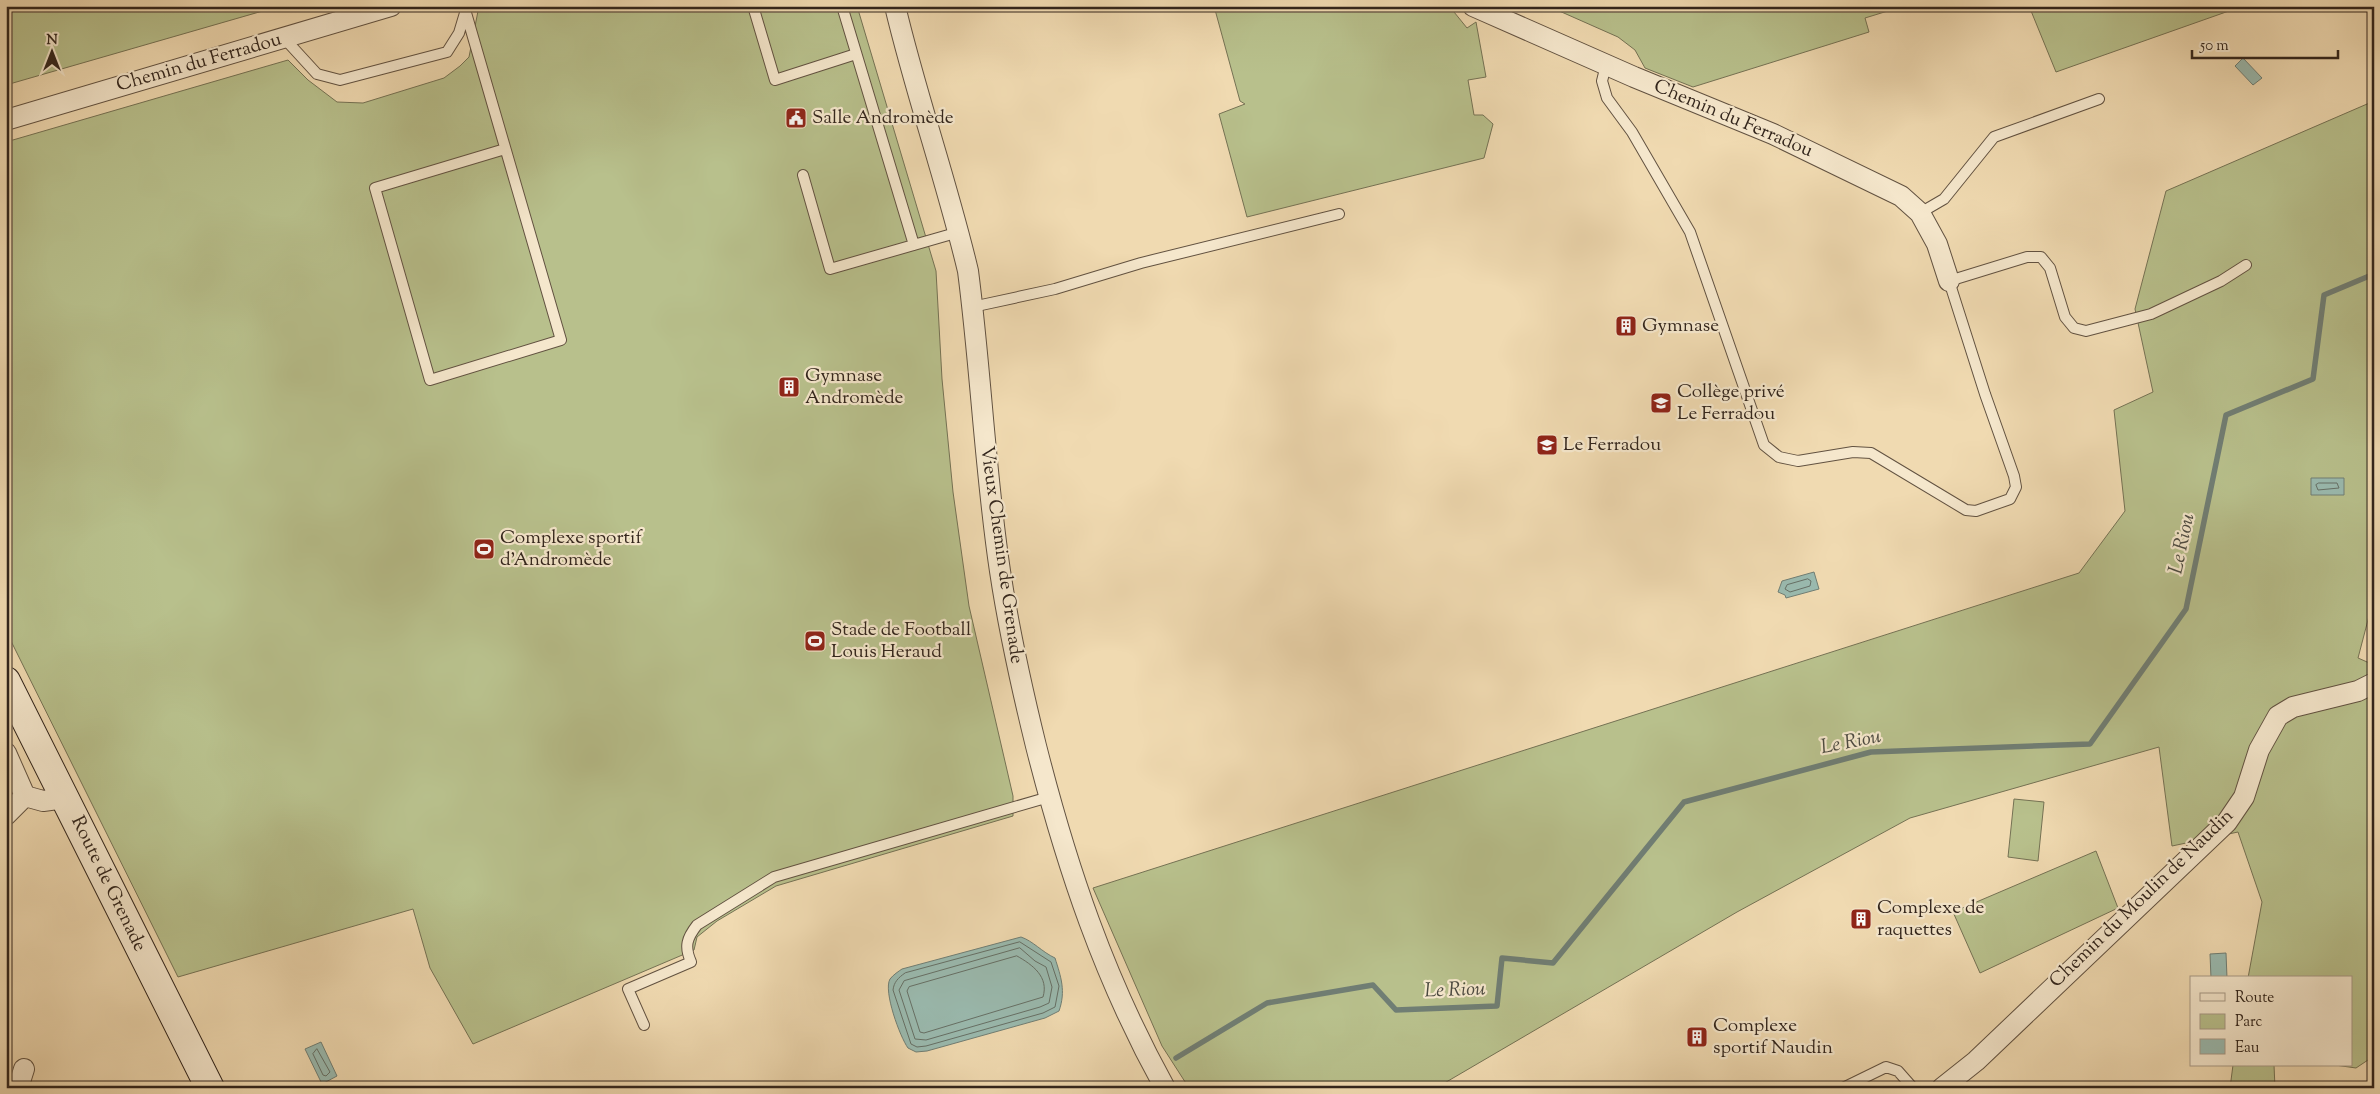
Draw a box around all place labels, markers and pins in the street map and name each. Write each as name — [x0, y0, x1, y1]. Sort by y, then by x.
place label: Salle Andromède — [812, 105, 954, 132]
public building icon: Salle Andromède — [784, 106, 808, 130]
place label: Gymnase — [1642, 313, 1719, 340]
building icon: Gymnase — [1614, 314, 1638, 338]
place label: Gymnase Andromède — [805, 363, 903, 412]
building icon: Gymnase Andromède — [777, 375, 801, 399]
place label: Collège privé Le Ferradou — [1677, 379, 1785, 428]
school or university icon: Collège privé Le Ferradou — [1649, 391, 1673, 415]
place label: Le Ferradou — [1563, 432, 1661, 459]
school or university icon: Le Ferradou — [1535, 433, 1559, 457]
place label: Complexe sportif d'Andromède — [500, 525, 643, 574]
sports icon: Complexe sportif d'Andromède — [472, 537, 496, 561]
place label: Stade de Football Louis Heraud — [831, 617, 971, 666]
sports icon: Stade de Football Louis Heraud — [803, 629, 827, 653]
place label: Complexe de raquettes — [1877, 895, 1985, 944]
building icon: Complexe de raquettes — [1849, 907, 1873, 931]
place label: Complexe sportif Naudin — [1713, 1013, 1833, 1062]
building icon: Complexe sportif Naudin — [1685, 1025, 1709, 1049]

